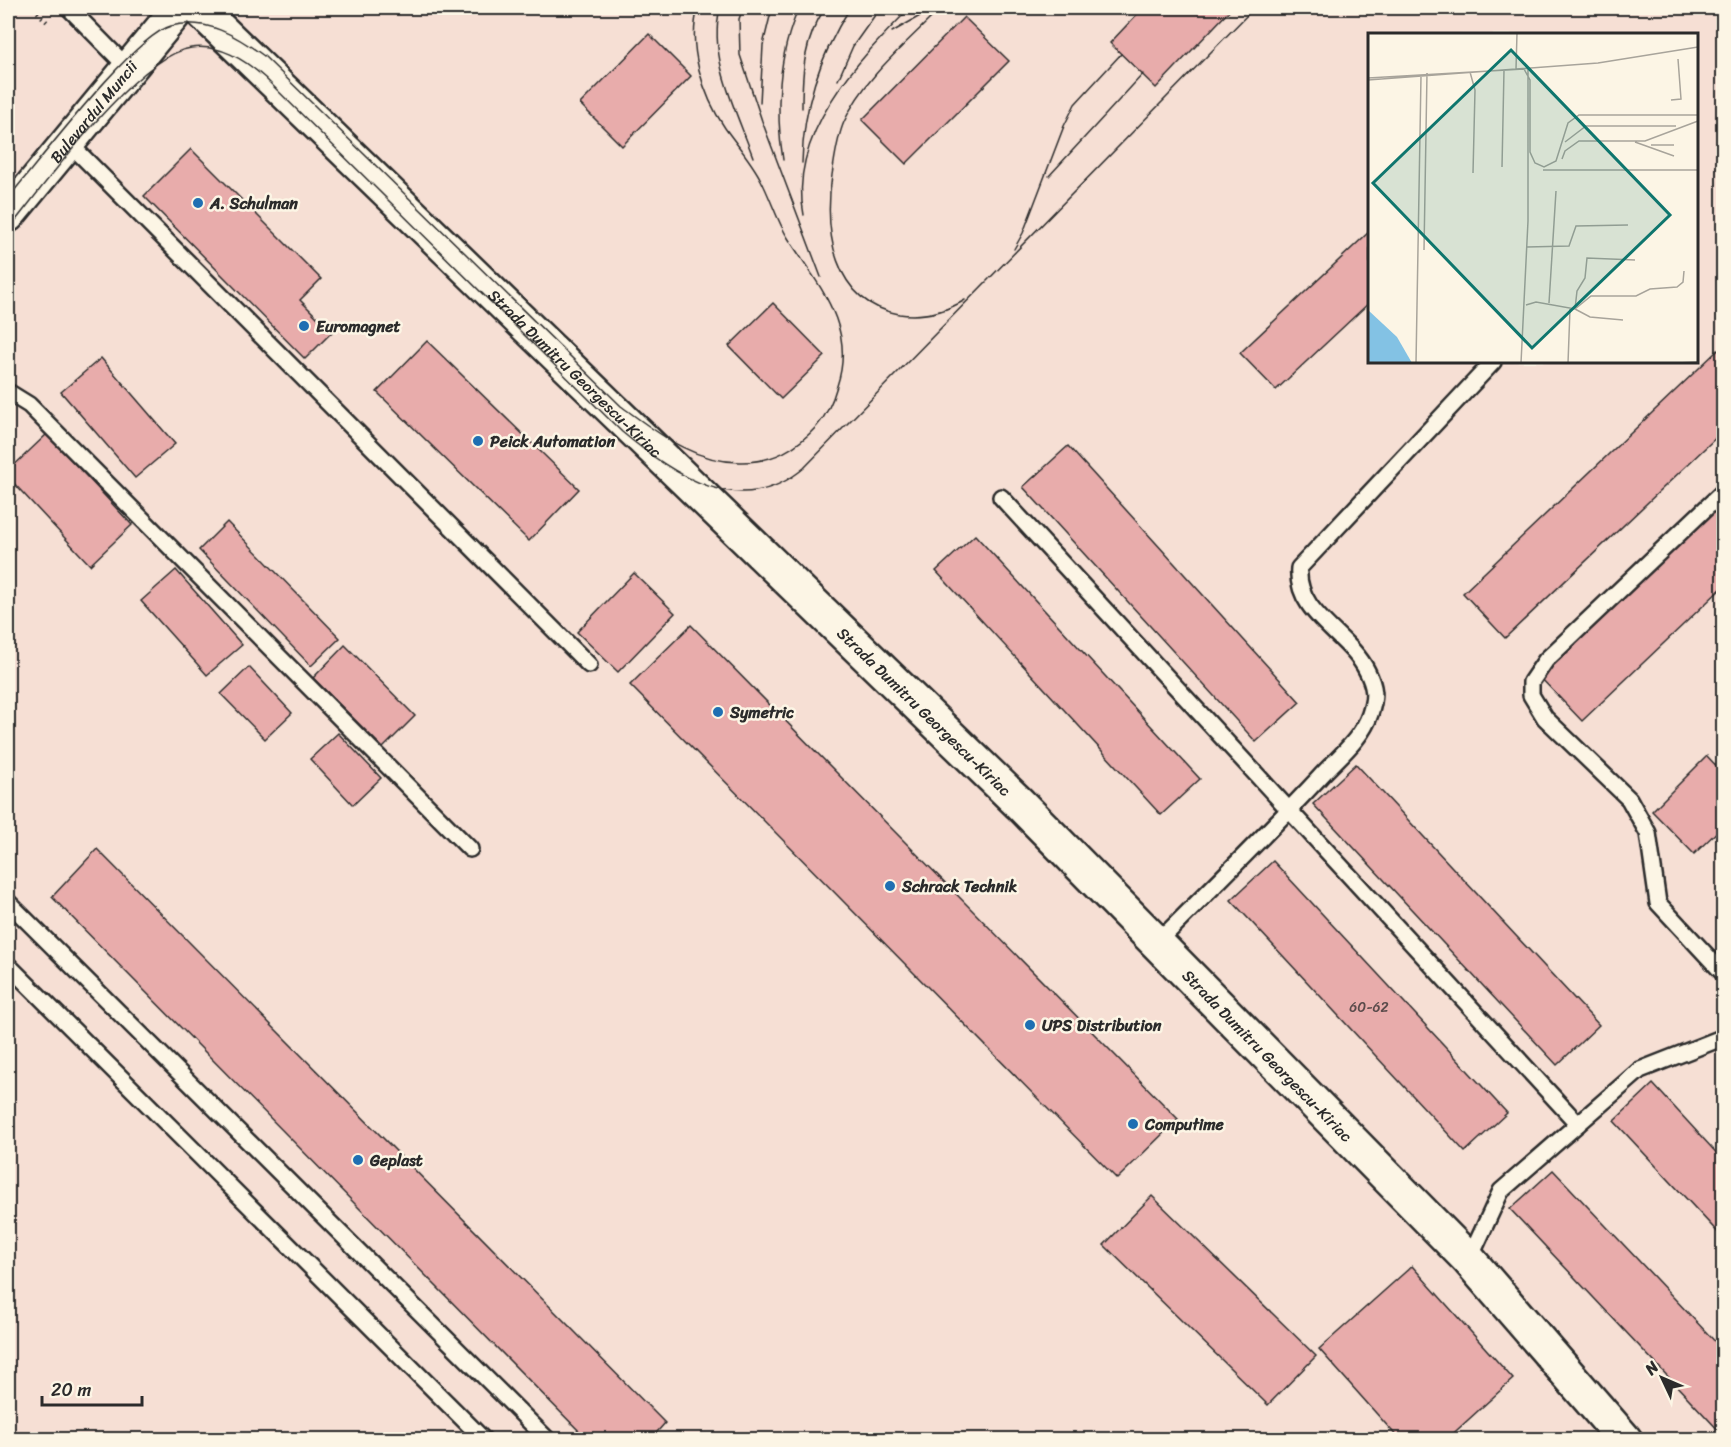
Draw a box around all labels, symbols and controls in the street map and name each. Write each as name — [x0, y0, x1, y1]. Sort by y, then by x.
inset map — [1368, 33, 1698, 363]
street label: Bulevardul Muncii — [42, 54, 146, 170]
place label: A. Schulman — [209, 189, 298, 218]
marker: A. Schulman — [191, 196, 205, 210]
street label: Strada Dumitru Georgescu-Kiriac — [481, 282, 669, 465]
place label: Euromagnet — [316, 312, 400, 341]
marker: Euromagnet — [297, 319, 311, 333]
place label: Peick Automation — [490, 427, 615, 456]
marker: Peick Automation — [471, 434, 485, 448]
street label: Strada Dumitru Georgescu-Kiriac — [830, 620, 1018, 803]
place label: Symetric — [729, 698, 794, 727]
marker: Symetric — [711, 705, 725, 719]
place label: Schrack Technik — [901, 872, 1018, 901]
marker: Schrack Technik — [883, 879, 897, 893]
street label: Strada Dumitru Georgescu-Kiriac — [1175, 962, 1360, 1149]
house number: 60-62 — [1349, 995, 1389, 1020]
place label: UPS Distribution — [1042, 1011, 1162, 1040]
marker: UPS Distribution — [1023, 1018, 1037, 1032]
place label: Computime — [1144, 1110, 1225, 1139]
marker: Computime — [1126, 1117, 1140, 1131]
place label: Geplast — [369, 1146, 423, 1175]
marker: Geplast — [351, 1153, 365, 1167]
north arrow — [1632, 1348, 1692, 1408]
text: N — [1637, 1353, 1666, 1383]
scale bar — [42, 1369, 142, 1407]
text: 20 m — [51, 1374, 91, 1406]

